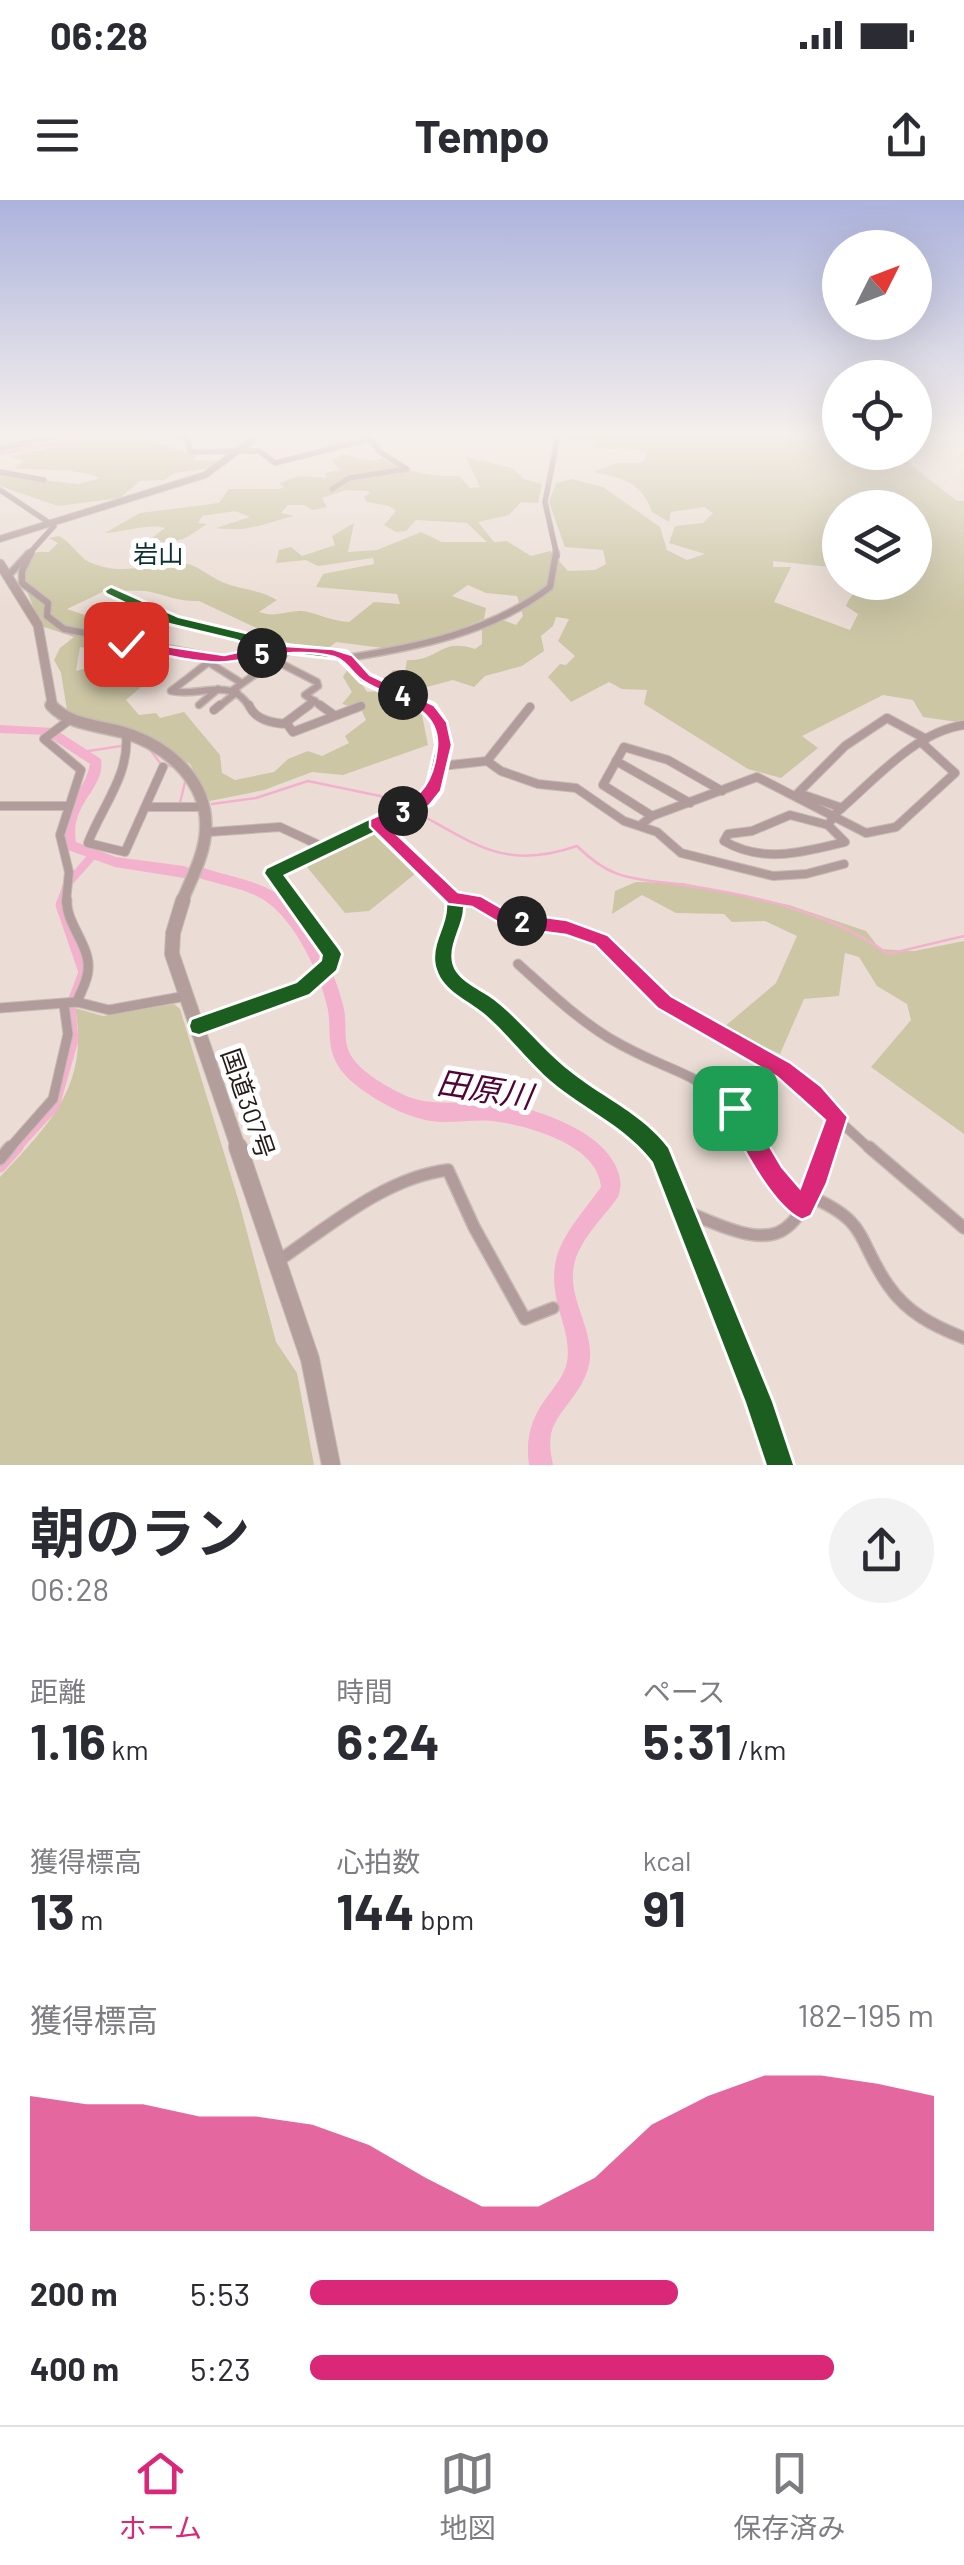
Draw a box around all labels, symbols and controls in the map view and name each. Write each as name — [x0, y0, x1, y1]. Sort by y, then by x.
text: 06:28 — [50, 12, 148, 58]
icon: menu — [30, 108, 85, 163]
text: Tempo — [414, 108, 550, 162]
icon: share — [879, 108, 934, 163]
north arrow — [822, 230, 932, 340]
map controls — [822, 230, 932, 600]
button: locate — [822, 360, 932, 470]
button: layers — [822, 490, 932, 600]
district label: 岩山 — [133, 538, 183, 568]
pin — [84, 602, 169, 687]
icon: check — [99, 617, 154, 672]
pin: 5 — [237, 628, 287, 678]
text: 5 — [254, 636, 270, 670]
pin: 4 — [378, 670, 428, 720]
text: 4 — [395, 678, 411, 712]
pin: 3 — [378, 786, 428, 836]
text: 3 — [395, 794, 411, 828]
pin: 2 — [497, 896, 547, 946]
text: 2 — [514, 904, 530, 938]
street label: 国道307号 — [216, 1044, 282, 1162]
water label: 田原川 — [435, 1062, 538, 1115]
pin — [693, 1066, 778, 1151]
icon: arrive — [708, 1081, 763, 1136]
text: 朝のラン — [30, 1498, 250, 1564]
button: share — [829, 1498, 934, 1603]
text: 06:28 — [30, 1569, 109, 1607]
text: 距離 — [30, 1674, 86, 1708]
text: 時間 — [336, 1674, 392, 1708]
text: ペース — [643, 1674, 725, 1708]
text: 1.16 — [30, 1710, 106, 1770]
text: 6:24 — [336, 1710, 440, 1770]
text: 5:31 — [643, 1710, 732, 1770]
text: km — [106, 1732, 149, 1766]
text: /km — [732, 1732, 786, 1766]
text: kcal — [643, 1843, 691, 1877]
text: 獲得標高 — [30, 1844, 142, 1878]
text: 心拍数 — [336, 1844, 420, 1878]
text: 91 — [643, 1877, 686, 1937]
text: 13 — [30, 1880, 75, 1940]
text: 144 — [336, 1880, 415, 1940]
text: m — [75, 1902, 103, 1936]
text: bpm — [415, 1902, 474, 1936]
text: 182–195 m — [797, 1995, 934, 2033]
text: 獲得標高 — [30, 2000, 158, 2038]
text: 200 m — [30, 2274, 118, 2312]
text: 5:53 — [190, 2274, 250, 2312]
text: 400 m — [30, 2349, 119, 2387]
text: 5:23 — [190, 2349, 251, 2387]
tab: ホーム — [119, 2446, 202, 2546]
tab: 地図 — [440, 2446, 496, 2546]
tab: 保存済み — [733, 2446, 845, 2546]

